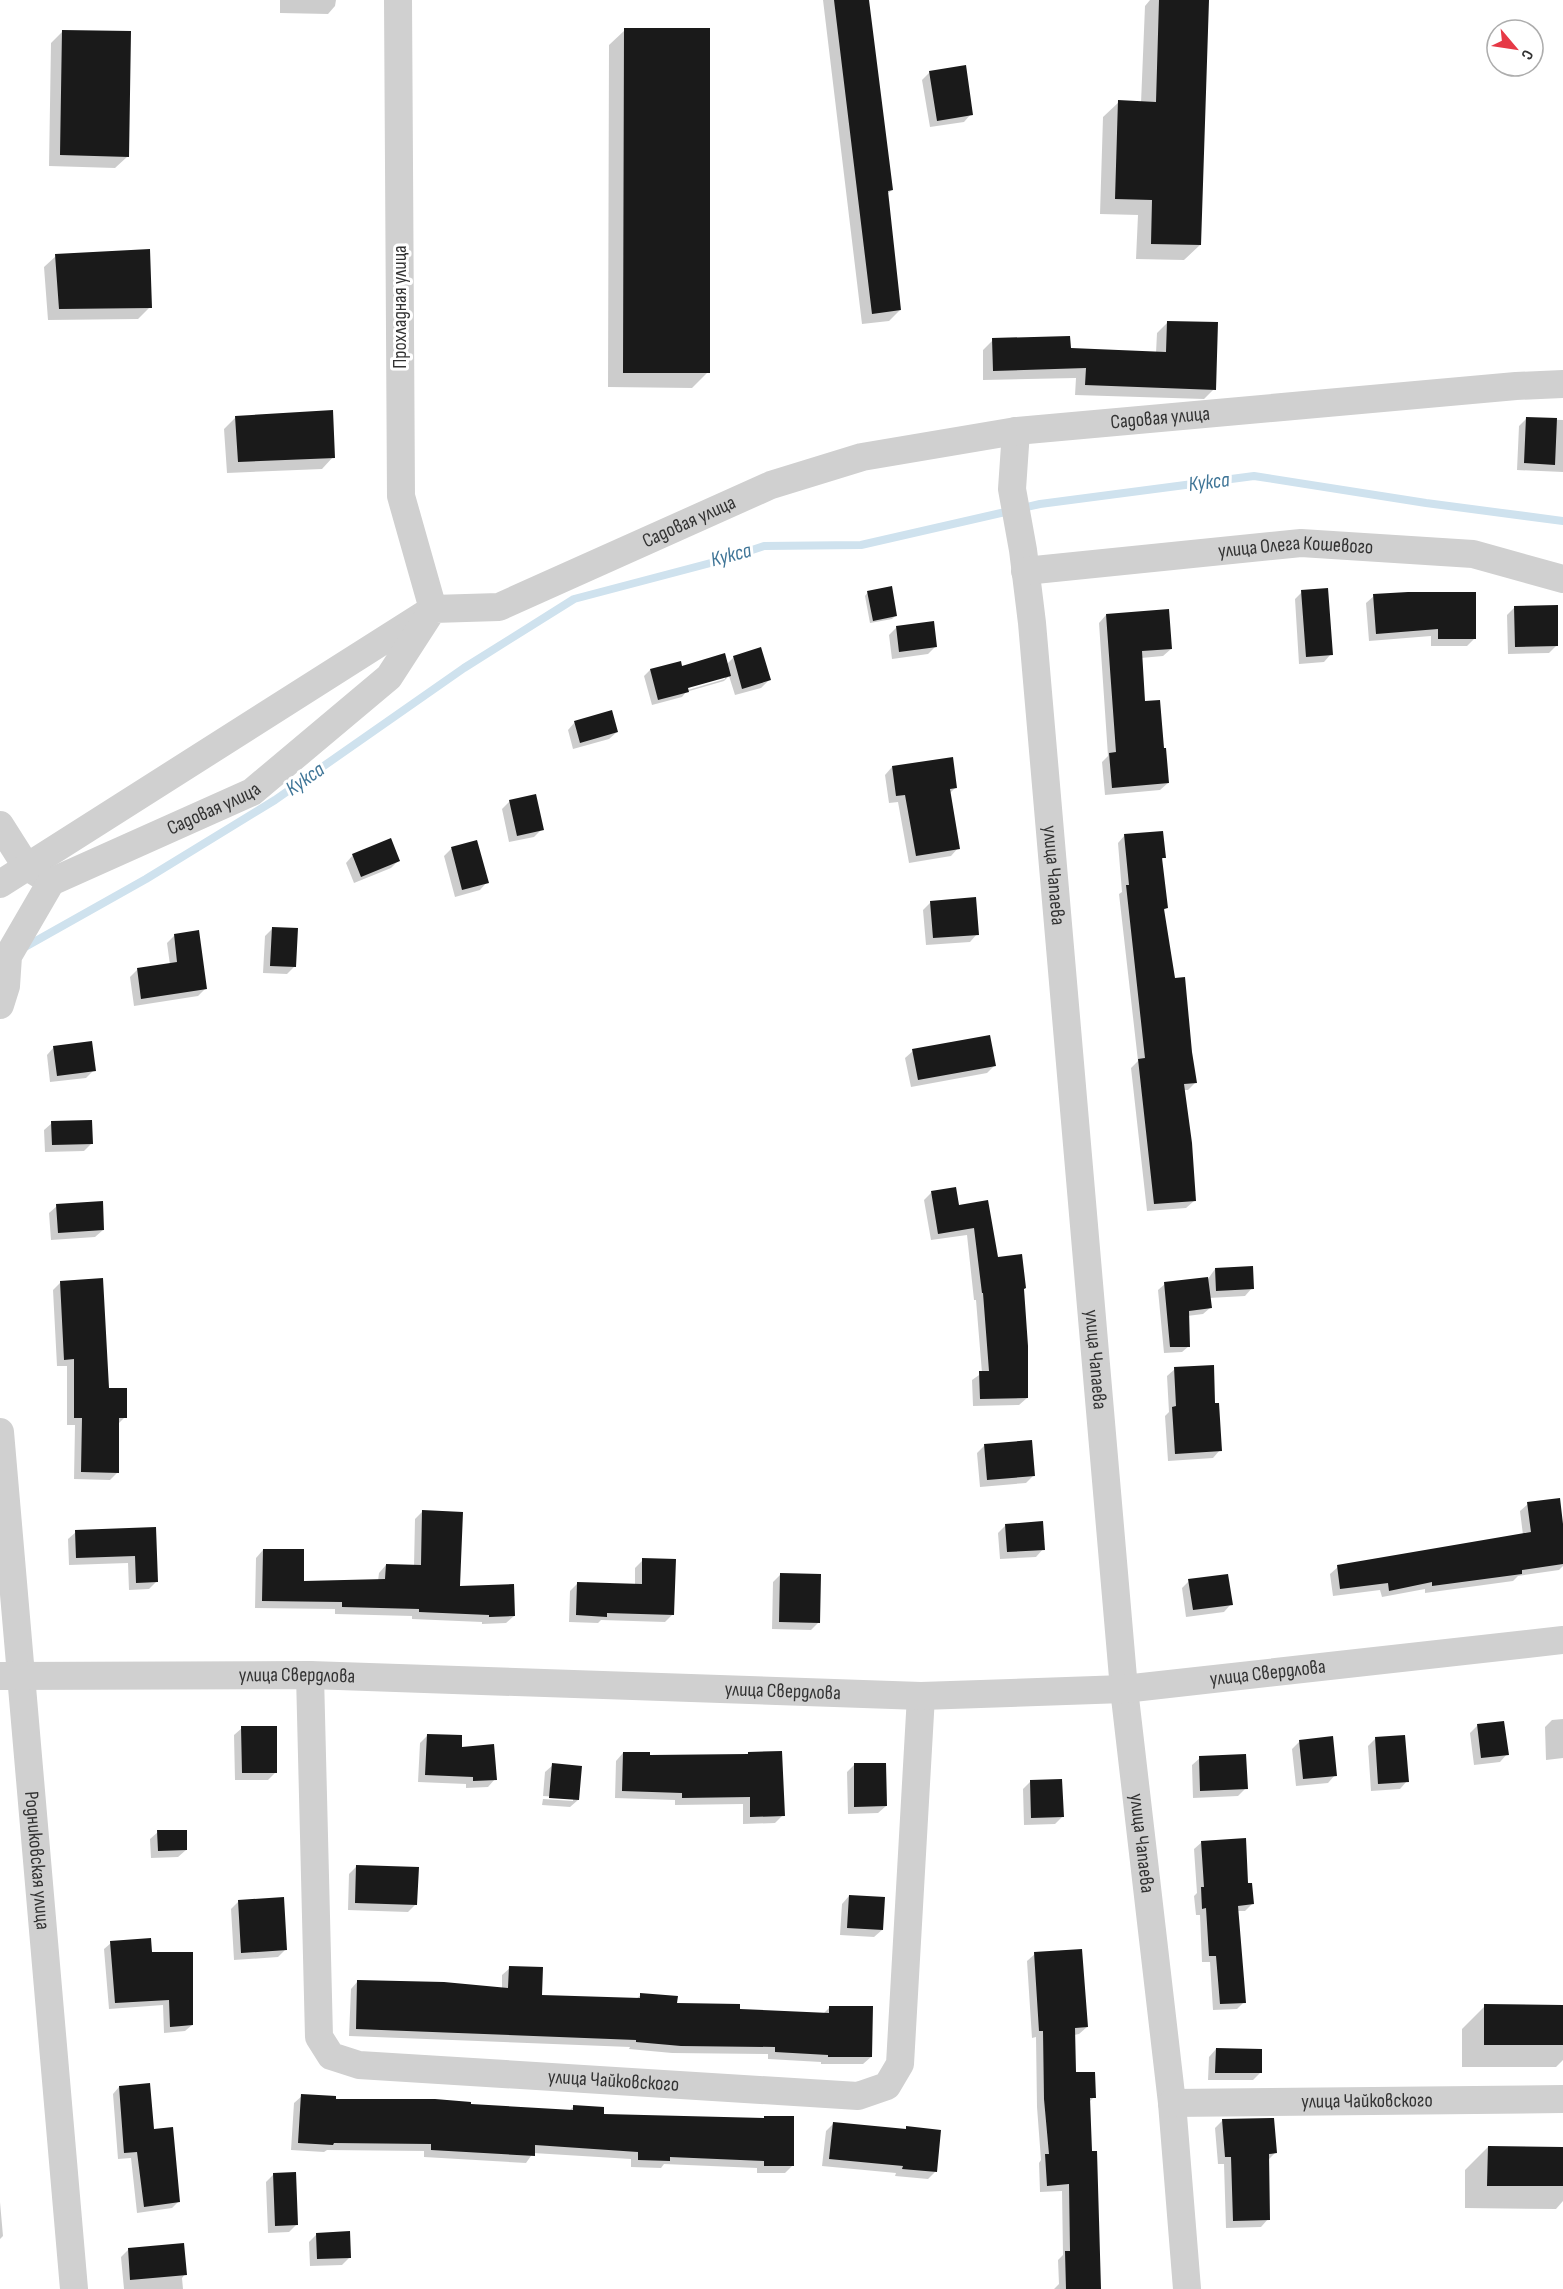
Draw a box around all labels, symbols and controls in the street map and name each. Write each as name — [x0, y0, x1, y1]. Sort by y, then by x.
north arrow — [1485, 18, 1545, 78]
text: С — [1517, 46, 1537, 63]
street label: Прохладная улица — [388, 245, 412, 369]
street label: Садовая улица — [1109, 402, 1211, 434]
water label: Кукса — [1187, 467, 1231, 497]
street label: Садовая улица — [639, 490, 739, 553]
street label: улица Олега Кошевого — [1217, 531, 1374, 563]
water label: Кукса — [708, 537, 755, 572]
water label: Кукса — [281, 757, 329, 801]
street label: Садовая улица — [163, 778, 266, 840]
street label: улица Чапаева — [1038, 825, 1070, 926]
street label: улица Чапаева — [1079, 1309, 1112, 1410]
street label: улица Свердлова — [1209, 1655, 1327, 1691]
street label: улица Свердлова — [239, 1663, 356, 1689]
street label: улица Свердлова — [724, 1677, 841, 1705]
street label: Родниковская улица — [19, 1790, 55, 1931]
street label: улица Чапаева — [1124, 1792, 1160, 1894]
street label: улица Чайковского — [547, 2065, 680, 2097]
street label: улица Чайковского — [1301, 2088, 1433, 2114]

